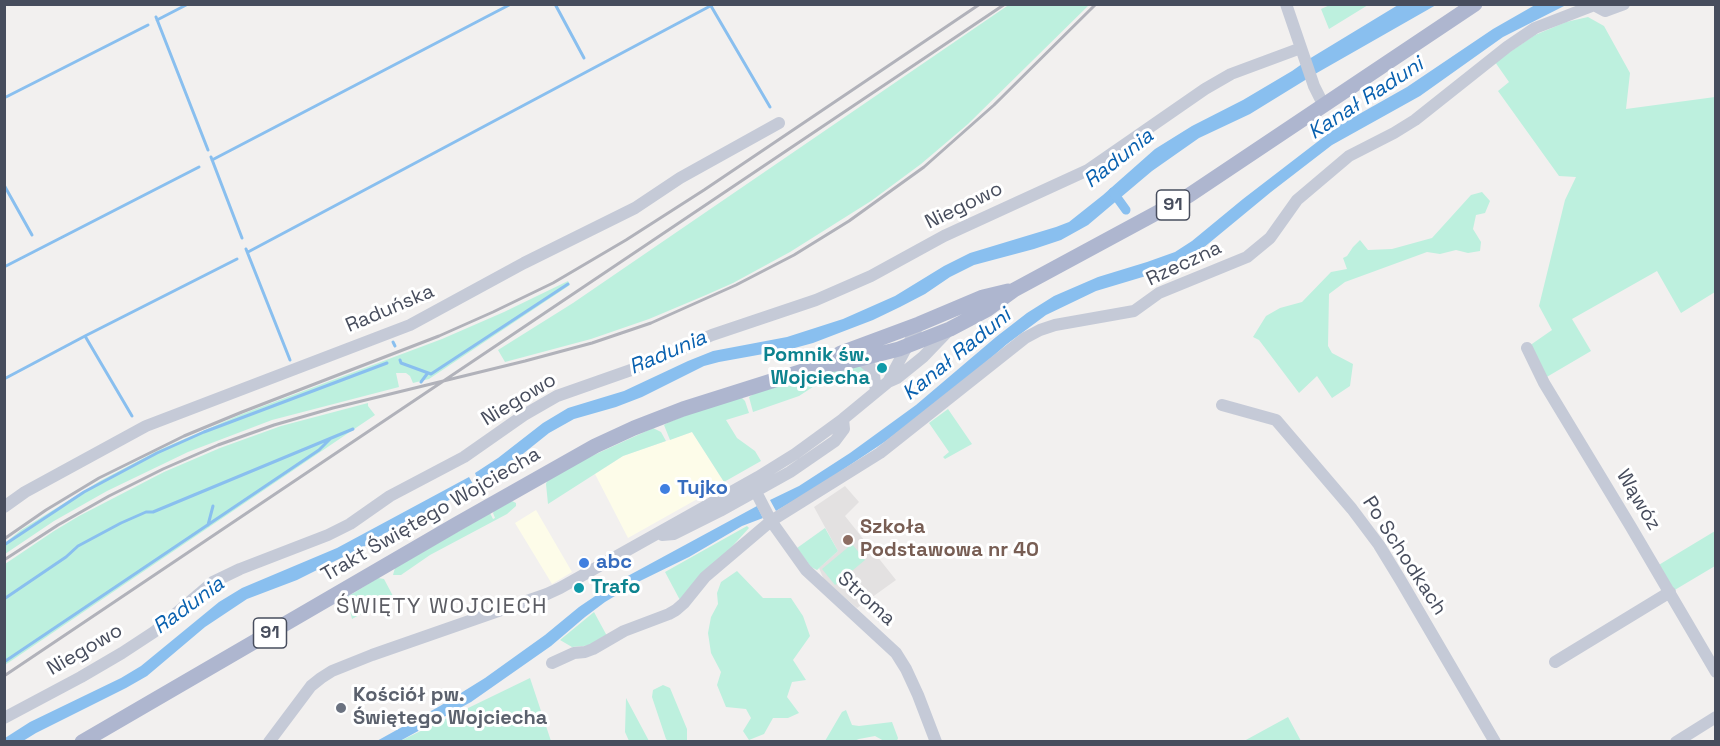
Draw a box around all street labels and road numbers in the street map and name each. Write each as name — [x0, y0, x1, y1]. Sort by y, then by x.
street label: Niegowo — [921, 177, 1007, 235]
road number: 91 — [1156, 190, 1190, 220]
street label: Rzeczna — [1143, 236, 1225, 292]
street label: Raduńska — [342, 280, 438, 338]
street label: Niegowo — [477, 368, 561, 432]
street label: Trakt Świętego Wojciecha — [317, 442, 545, 588]
street label: Wąwóz — [1611, 465, 1665, 535]
street label: Po Schodkach — [1357, 492, 1451, 620]
street label: Stroma — [832, 567, 900, 631]
road number: 91 — [254, 618, 286, 648]
street label: Niegowo — [43, 619, 127, 681]

